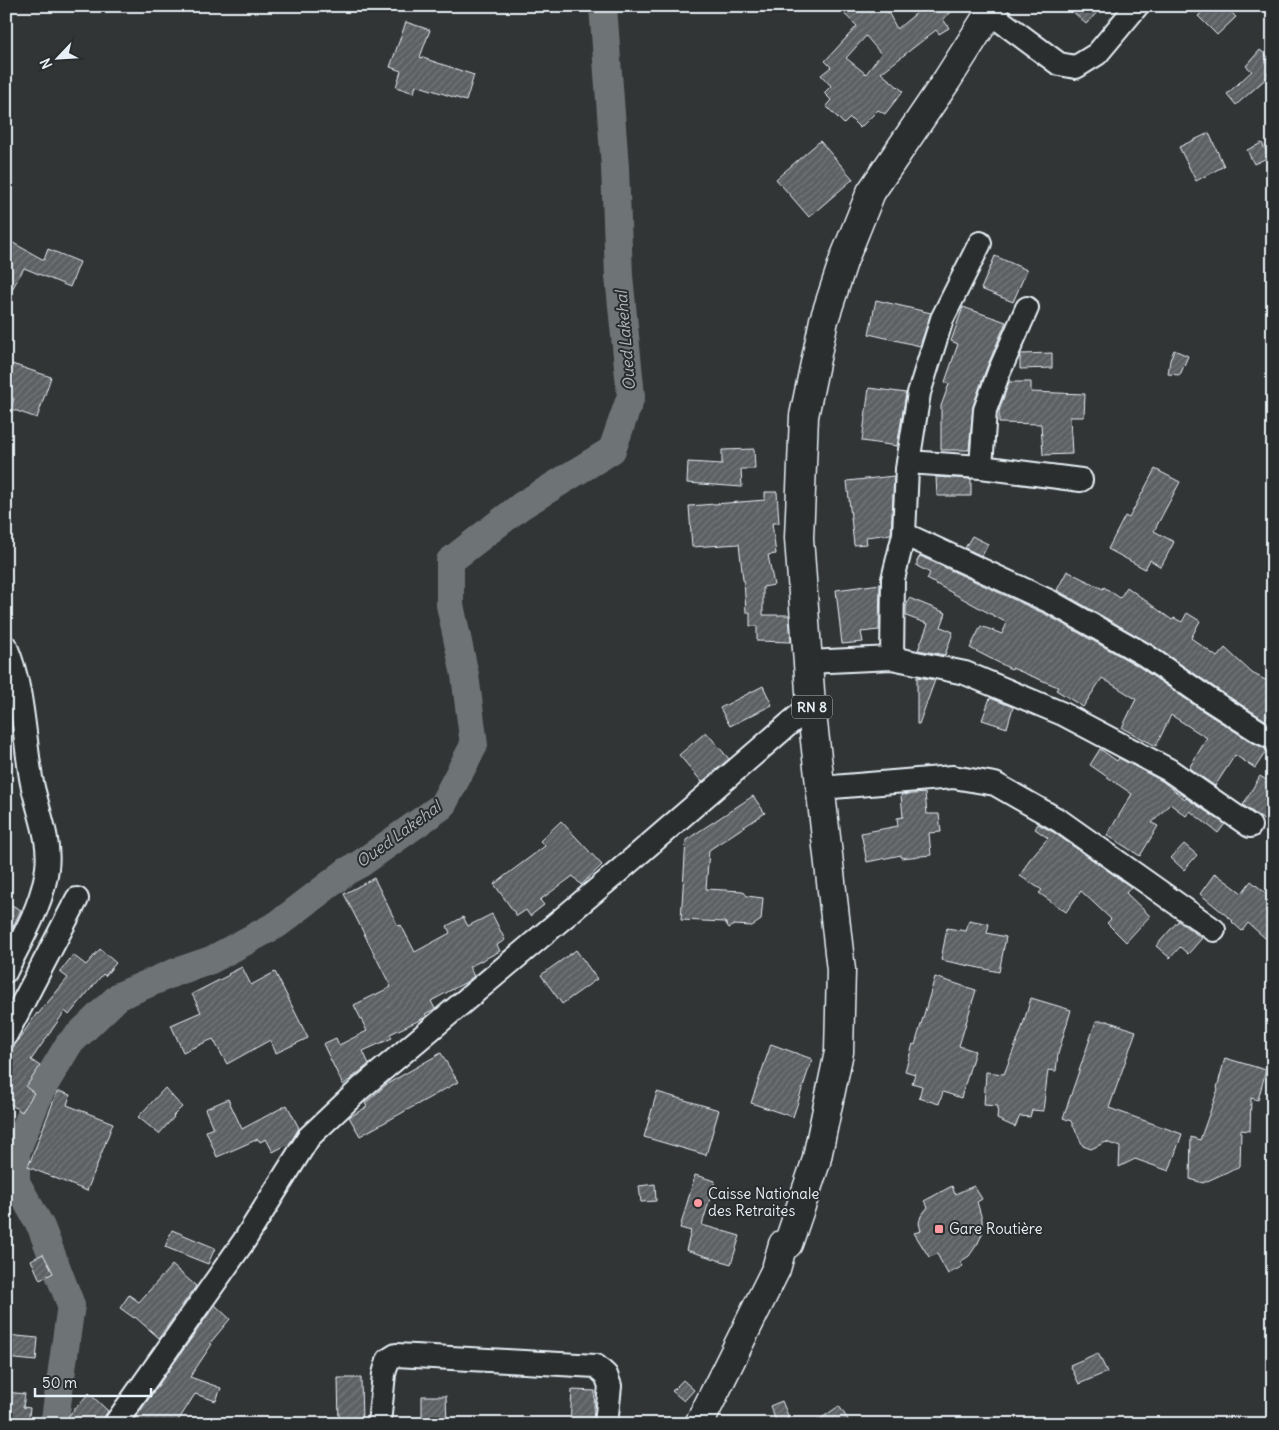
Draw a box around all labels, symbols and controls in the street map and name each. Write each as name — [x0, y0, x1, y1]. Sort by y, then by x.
north arrow — [32, 32, 82, 82]
text: N — [36, 55, 56, 72]
water label: Oued Lakehal — [610, 288, 639, 392]
road number: RN 8 — [792, 696, 832, 719]
water label: Oued Lakehal — [352, 795, 446, 871]
place label: Caisse Nationale des Retraites — [708, 1184, 819, 1220]
marker: Caisse Nationale des Retraites — [692, 1197, 704, 1209]
place label: Gare Routière — [949, 1219, 1043, 1238]
marker: Gare Routière — [933, 1223, 945, 1235]
scale bar — [35, 1365, 151, 1397]
text: 50 m — [42, 1373, 77, 1392]

